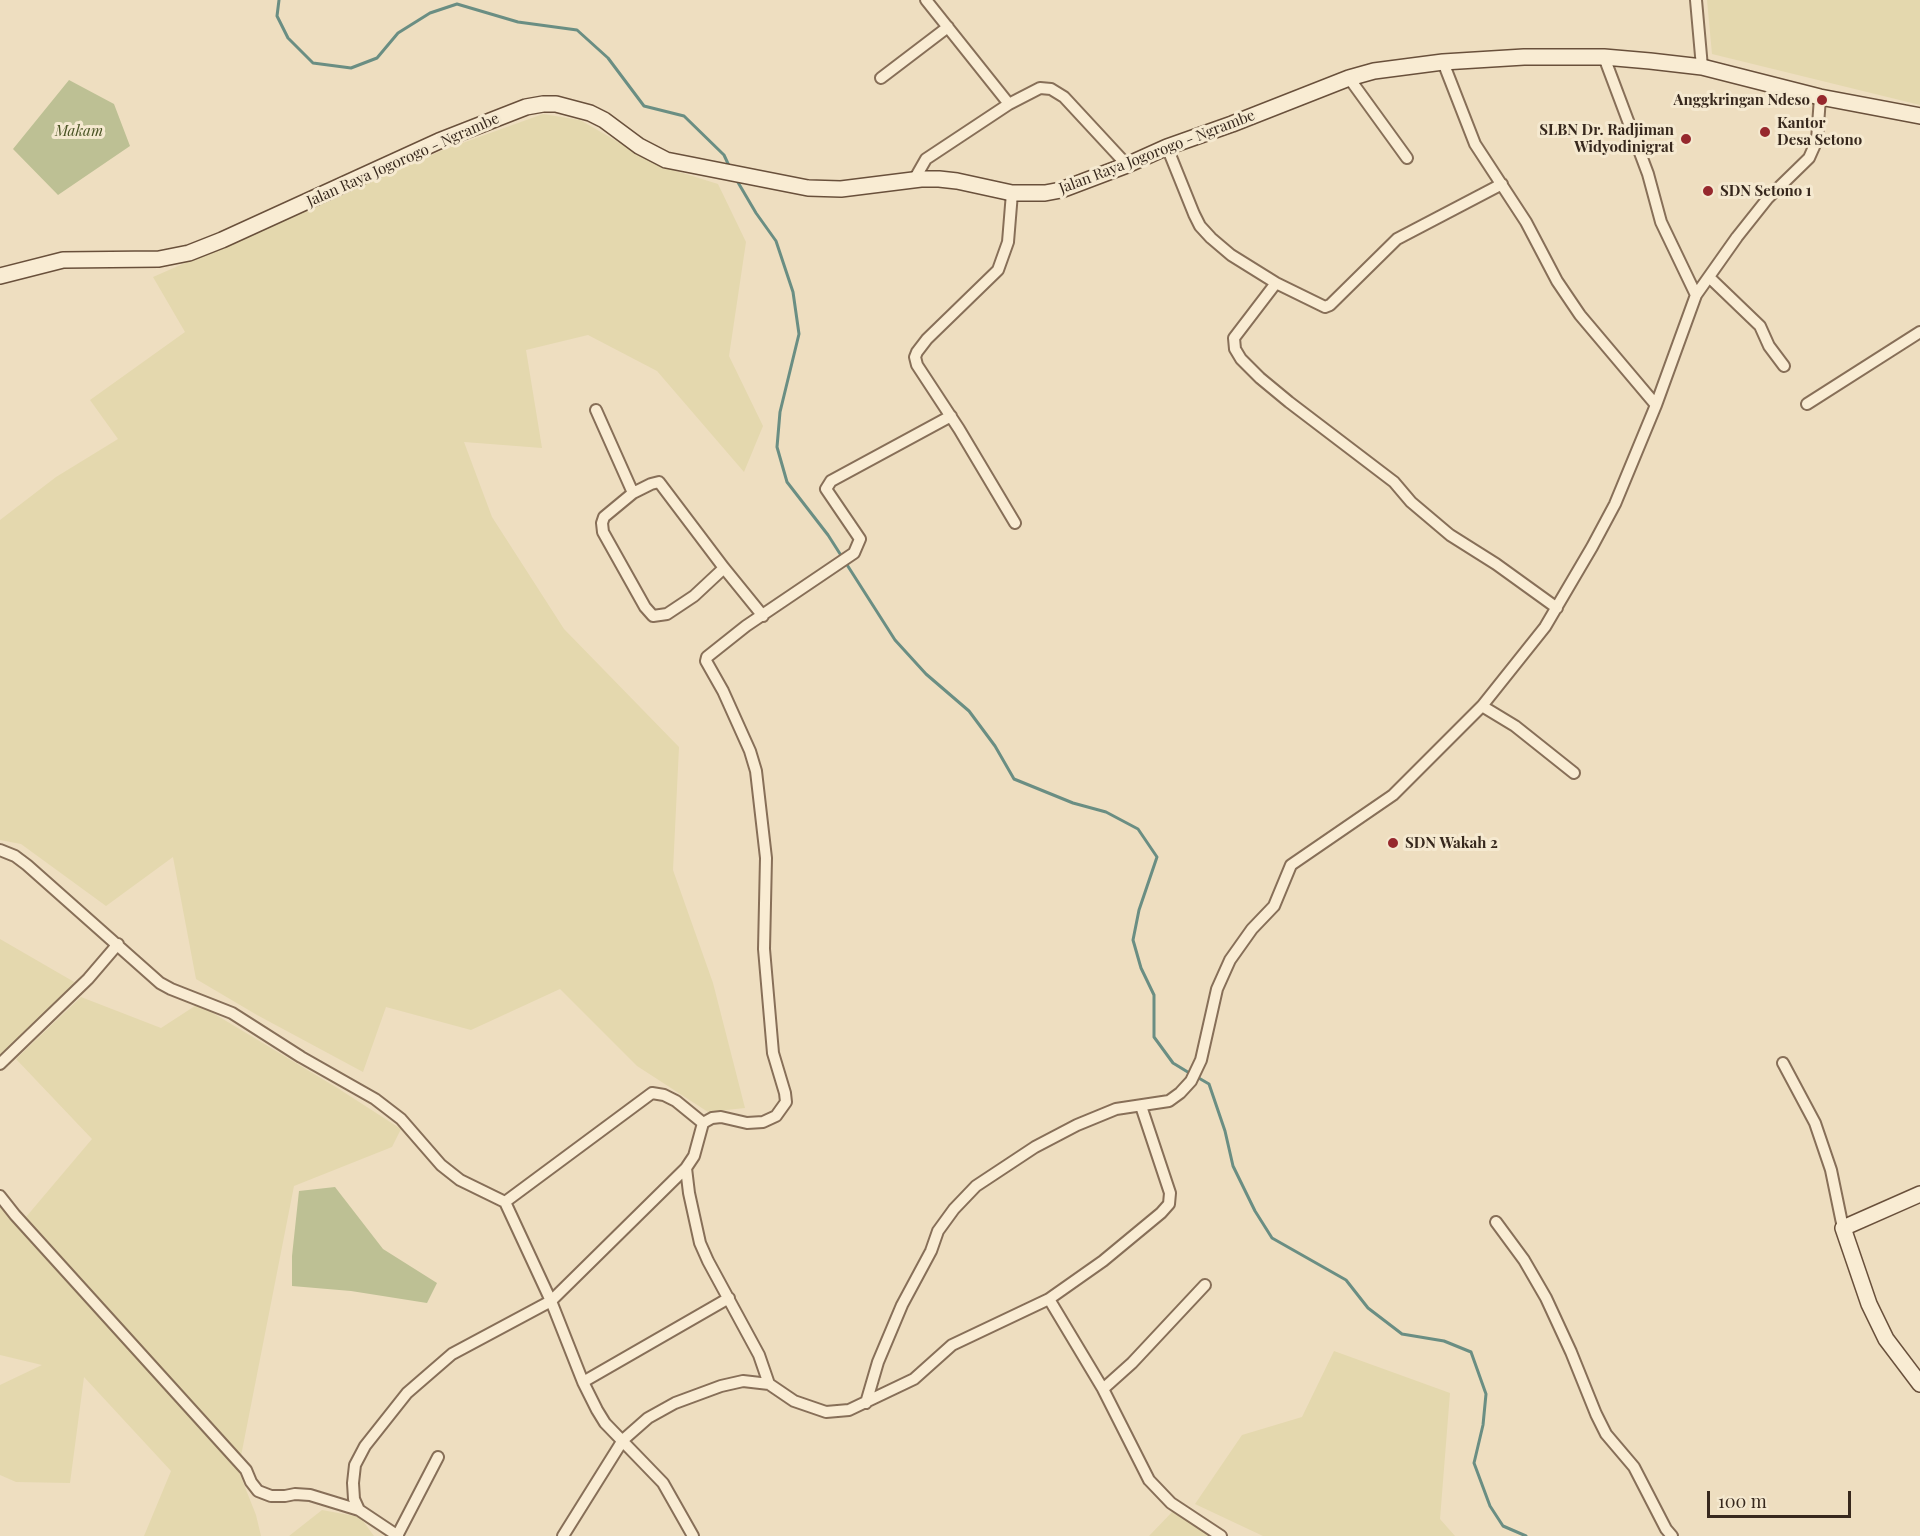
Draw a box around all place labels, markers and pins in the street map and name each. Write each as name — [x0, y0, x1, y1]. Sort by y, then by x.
place label: Anggkringan Ndeso — [1674, 91, 1810, 109]
marker: Anggkringan Ndeso — [1815, 93, 1829, 107]
place label: Kantor Desa Setono — [1777, 114, 1862, 149]
place label: SLBN Dr. Radjiman Widyodinigrat — [1539, 121, 1674, 156]
marker: Kantor Desa Setono — [1758, 125, 1772, 139]
marker: SLBN Dr. Radjiman Widyodinigrat — [1679, 132, 1693, 146]
place label: SDN Setono 1 — [1720, 182, 1812, 200]
marker: SDN Setono 1 — [1701, 184, 1715, 198]
place label: SDN Wakah 2 — [1405, 834, 1498, 852]
marker: SDN Wakah 2 — [1386, 836, 1400, 850]

